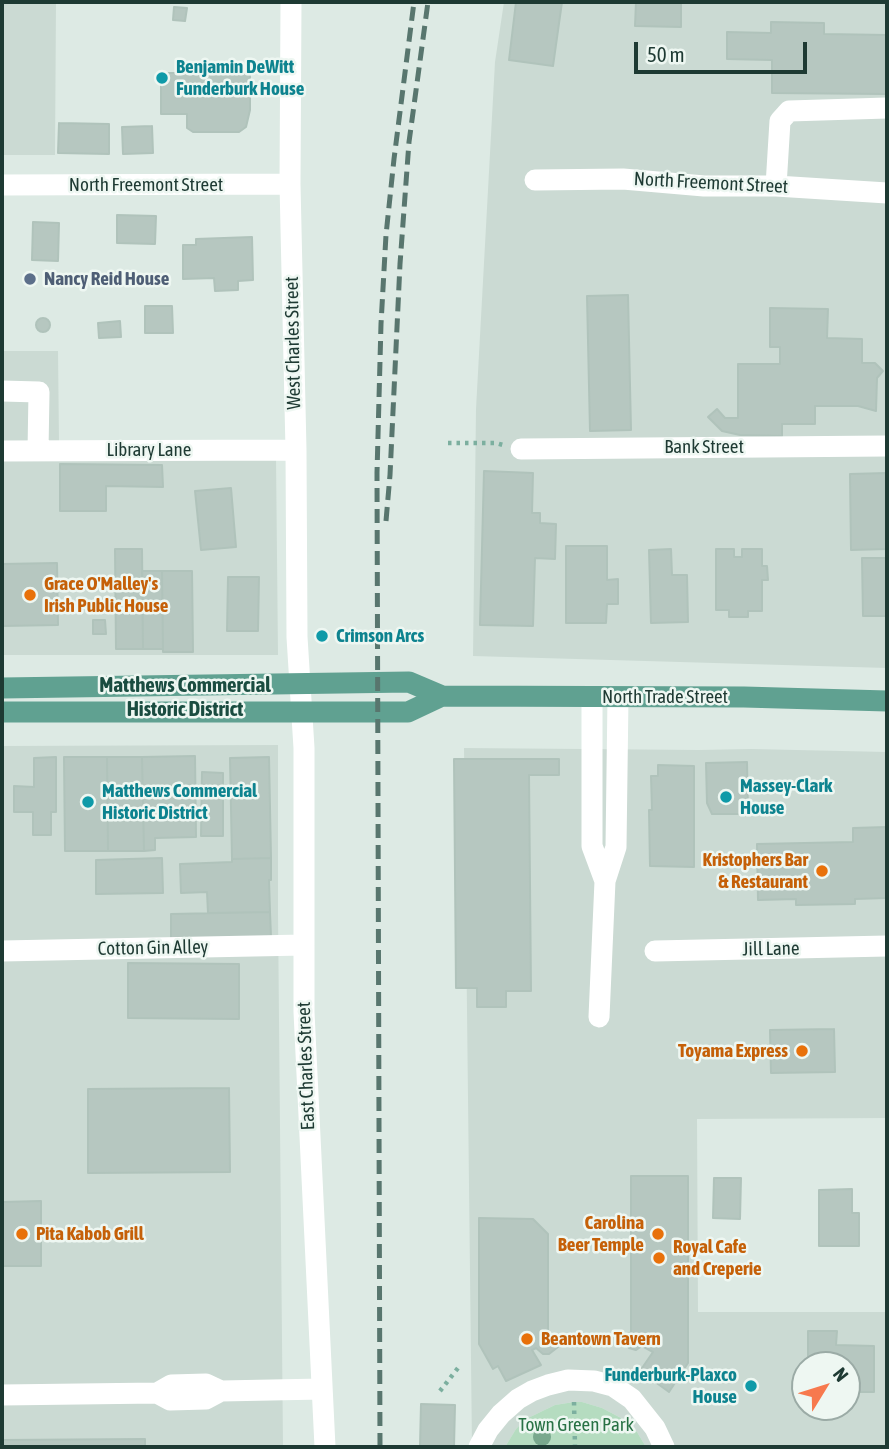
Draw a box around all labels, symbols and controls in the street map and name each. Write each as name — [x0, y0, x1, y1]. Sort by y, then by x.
scale bar — [637, 28, 810, 72]
text: 50 m — [647, 42, 685, 66]
place label: Benjamin DeWitt Funderburk House — [176, 56, 304, 100]
marker: Benjamin DeWitt Funderburk House — [154, 70, 170, 86]
street label: North Freemont Street — [633, 168, 789, 198]
street label: North Freemont Street — [69, 174, 223, 196]
place label: Nancy Reid House — [44, 268, 169, 290]
marker: Nancy Reid House — [22, 271, 38, 287]
street label: West Charles Street — [280, 276, 306, 410]
street label: Bank Street — [664, 436, 744, 458]
street label: Library Lane — [107, 439, 191, 461]
place label: Grace O'Malley's Irish Public House — [44, 573, 168, 617]
marker: Grace O'Malley's Irish Public House — [22, 587, 38, 603]
place label: Crimson Arcs — [336, 625, 424, 647]
marker: Crimson Arcs — [314, 628, 330, 644]
district label: Matthews Commercial Historic District — [99, 672, 271, 722]
street label: North Trade Street — [602, 686, 728, 708]
place label: Massey-Clark House — [740, 775, 832, 819]
place label: Matthews Commercial Historic District — [102, 780, 257, 824]
marker: Massey-Clark House — [718, 789, 734, 805]
marker: Matthews Commercial Historic District — [80, 794, 96, 810]
place label: Kristophers Bar & Restaurant — [703, 849, 808, 893]
marker: Kristophers Bar & Restaurant — [814, 863, 830, 879]
street label: Cotton Gin Alley — [97, 936, 209, 960]
street label: Jill Lane — [742, 937, 800, 961]
street label: East Charles Street — [292, 1001, 320, 1131]
place label: Toyama Express — [678, 1040, 788, 1062]
marker: Toyama Express — [794, 1043, 810, 1059]
place label: Carolina Beer Temple — [558, 1212, 644, 1256]
place label: Pita Kabob Grill — [36, 1223, 144, 1245]
marker: Pita Kabob Grill — [14, 1226, 30, 1242]
marker: Carolina Beer Temple — [650, 1226, 666, 1242]
place label: Royal Cafe and Creperie — [673, 1236, 762, 1280]
marker: Royal Cafe and Creperie — [651, 1250, 667, 1266]
place label: Beantown Tavern — [541, 1328, 661, 1350]
marker: Beantown Tavern — [519, 1331, 535, 1347]
north arrow — [791, 1351, 861, 1421]
text: N — [829, 1363, 853, 1385]
place label: Funderburk-Plaxco House — [604, 1364, 737, 1408]
marker: Funderburk-Plaxco House — [743, 1378, 759, 1394]
park label: Town Green Park — [518, 1414, 634, 1436]

